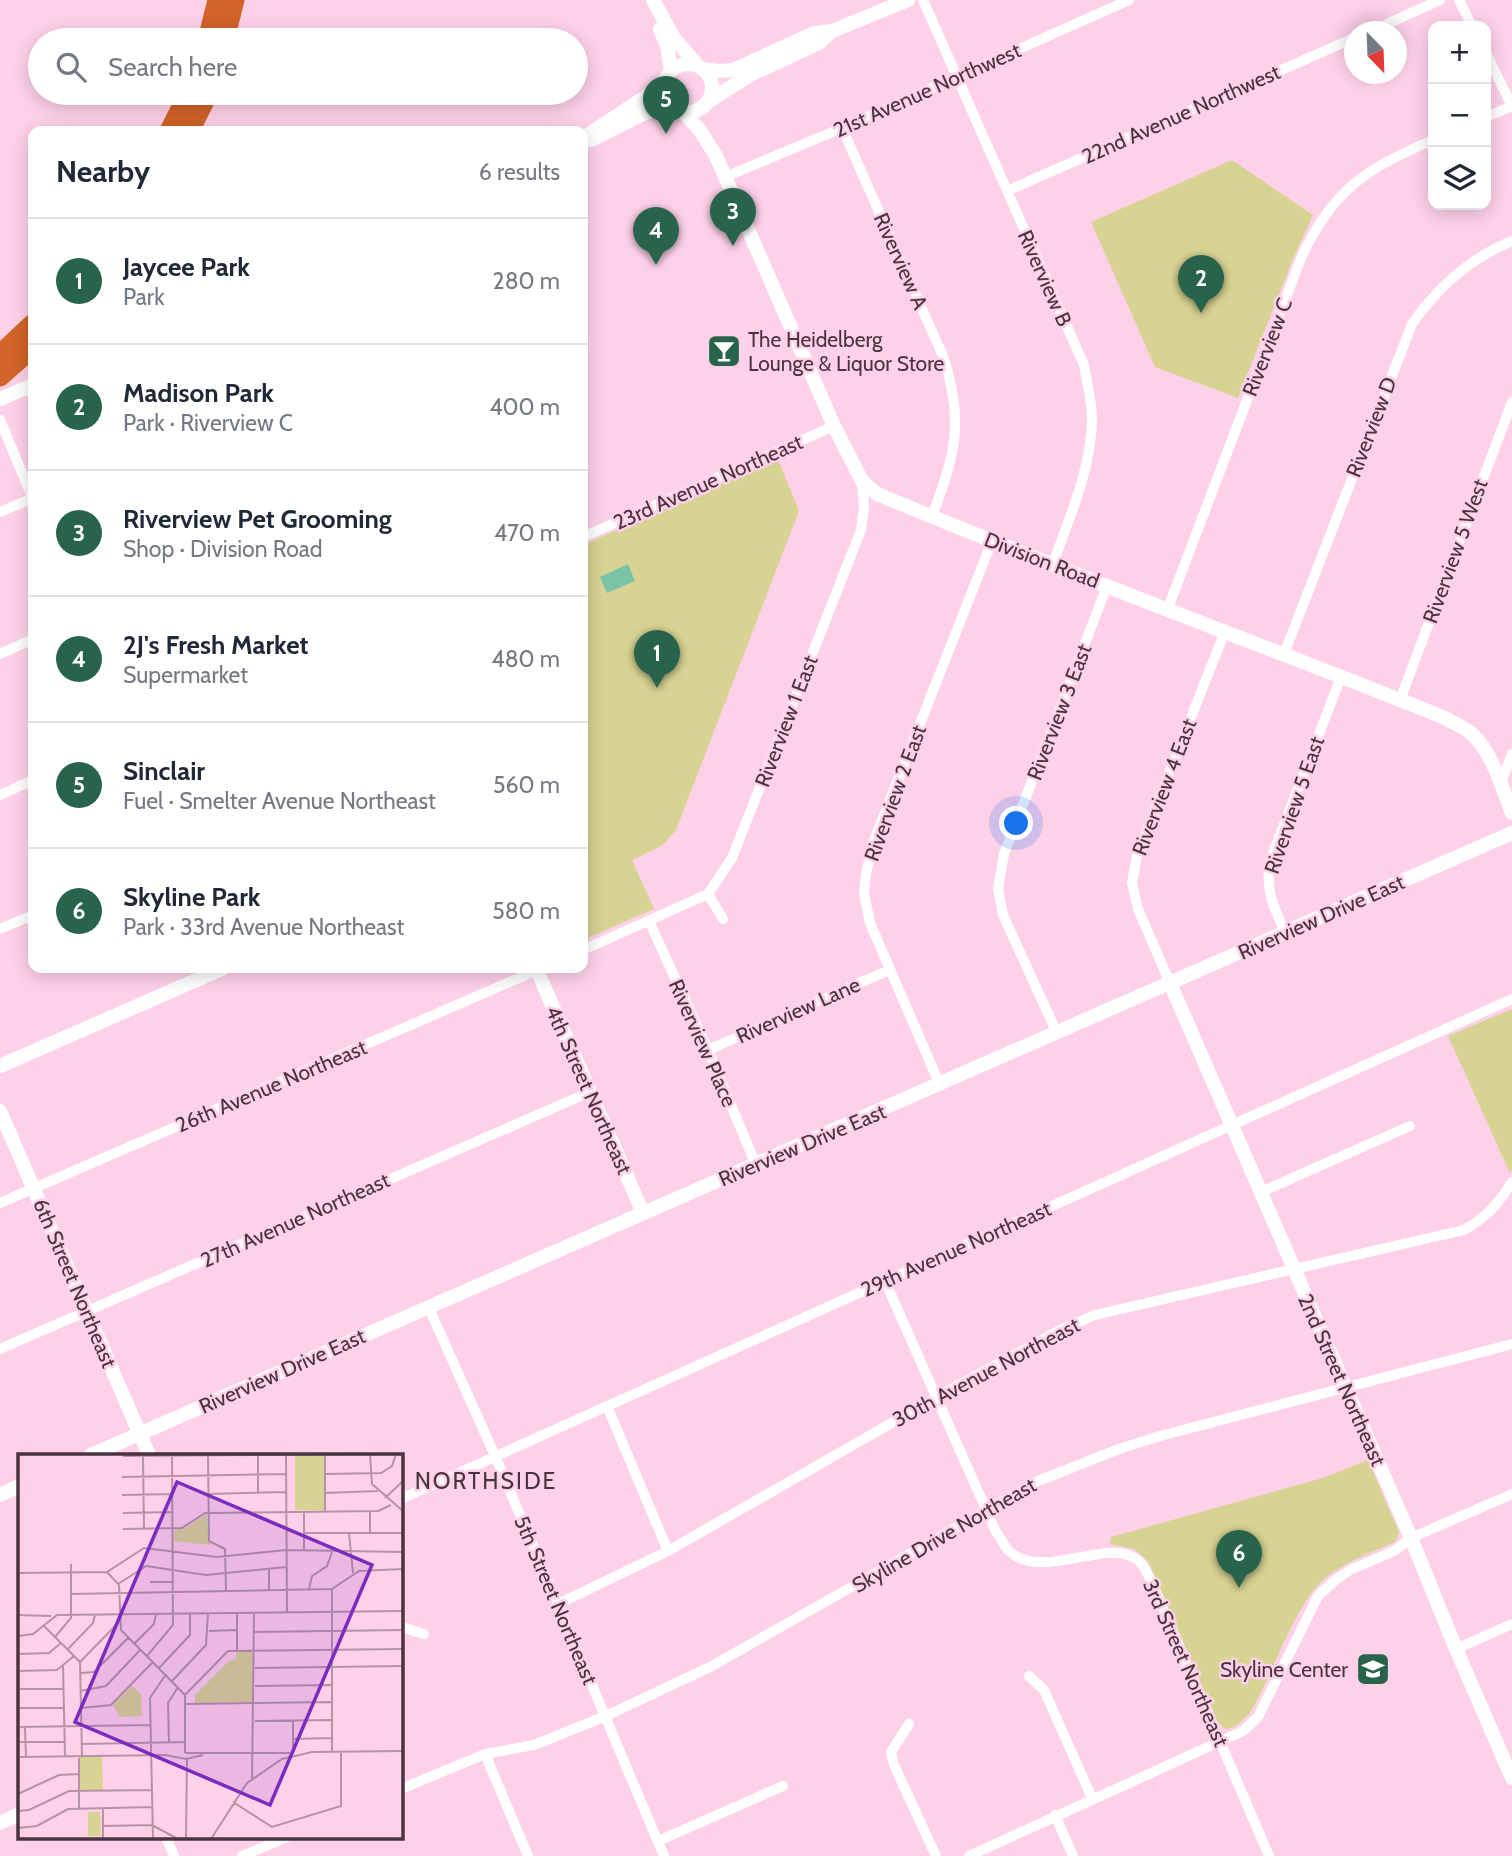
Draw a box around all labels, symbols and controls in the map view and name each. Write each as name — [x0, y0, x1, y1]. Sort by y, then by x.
north arrow — [1344, 21, 1407, 84]
map controls — [1428, 21, 1491, 210]
button: + — [1428, 21, 1491, 84]
search box — [28, 28, 588, 105]
street label: 21st Avenue Northwest — [830, 37, 1024, 143]
icon: search — [52, 48, 90, 86]
text: Search here — [108, 51, 237, 83]
street label: 22nd Avenue Northwest — [1078, 59, 1284, 169]
pin: 5 — [643, 76, 689, 134]
button: − — [1428, 84, 1491, 147]
button: layers — [1428, 147, 1491, 210]
text: Nearby — [56, 153, 150, 190]
text: 6 results — [479, 158, 560, 186]
pin: 3 — [710, 188, 756, 246]
pin: 4 — [633, 207, 679, 265]
street label: Riverview A — [869, 209, 933, 313]
street label: Riverview B — [1013, 226, 1077, 330]
text: Jaycee Park — [123, 251, 250, 283]
pin: 2 — [1178, 255, 1224, 313]
text: 1 — [75, 267, 83, 295]
text: 280 m — [493, 267, 560, 295]
text: Park — [123, 283, 164, 311]
street label: Riverview C — [1237, 294, 1297, 400]
place label: The Heidelberg Lounge & Liquor Store — [748, 327, 945, 376]
bar icon: The Heidelberg Lounge & Liquor Store — [705, 332, 743, 370]
street label: Riverview D — [1340, 373, 1402, 481]
text: Madison Park — [123, 377, 274, 409]
text: 2 — [73, 393, 85, 421]
text: 400 m — [489, 393, 560, 421]
text: Park · Riverview C — [123, 409, 293, 437]
street label: 23rd Avenue Northeast — [610, 429, 806, 535]
street label: Riverview 5 West — [1417, 475, 1493, 627]
text: Riverview Pet Grooming — [123, 503, 392, 535]
text: 3 — [73, 519, 85, 547]
text: 470 m — [494, 519, 560, 547]
street label: Division Road — [981, 527, 1103, 593]
text: Shop · Division Road — [123, 535, 323, 563]
text: 2J's Fresh Market — [123, 629, 308, 661]
pin: 1 — [634, 630, 680, 688]
street label: Riverview 3 East — [1022, 641, 1096, 783]
text: 4 — [72, 645, 86, 673]
text: 480 m — [491, 645, 560, 673]
street label: Riverview 1 East — [749, 652, 823, 790]
text: Supermarket — [123, 661, 248, 689]
street label: Riverview 4 East — [1126, 715, 1202, 859]
street label: Riverview 2 East — [859, 721, 931, 865]
street label: Riverview 5 East — [1259, 733, 1329, 877]
text: Sinclair — [123, 755, 205, 787]
text: 5 — [73, 771, 85, 799]
text: 560 m — [493, 771, 560, 799]
text: Fuel · Smelter Avenue Northeast — [123, 787, 436, 815]
your location — [999, 806, 1033, 840]
street label: Riverview Drive East — [1234, 869, 1408, 965]
text: Skyline Park — [123, 881, 260, 913]
text: 6 — [73, 897, 85, 925]
text: 580 m — [492, 897, 560, 925]
text: Park · 33rd Avenue Northeast — [123, 913, 404, 941]
street label: Riverview Lane — [732, 971, 864, 1048]
street label: Riverview Place — [664, 975, 742, 1111]
street label: 4th Street Northeast — [541, 1002, 637, 1178]
street label: 26th Avenue Northeast — [172, 1034, 370, 1138]
street label: Riverview Drive East — [715, 1098, 889, 1192]
street label: 27th Avenue Northeast — [197, 1167, 393, 1273]
street label: 6th Street Northeast — [28, 1195, 122, 1371]
street label: 29th Avenue Northeast — [857, 1196, 1055, 1302]
street label: 2nd Street Northeast — [1293, 1290, 1391, 1470]
street label: 30th Avenue Northeast — [888, 1312, 1084, 1432]
street label: Riverview Drive East — [195, 1323, 369, 1419]
inset map — [18, 1454, 402, 1839]
district label: NORTHSIDE — [415, 1467, 557, 1495]
street label: Skyline Drive Northeast — [848, 1472, 1040, 1598]
street label: 5th Street Northeast — [509, 1512, 603, 1688]
pin: 6 — [1216, 1530, 1262, 1588]
street label: 3rd Street Northeast — [1138, 1575, 1234, 1751]
school or university icon: Skyline Center — [1354, 1650, 1392, 1688]
place label: Skyline Center — [1220, 1657, 1348, 1682]

